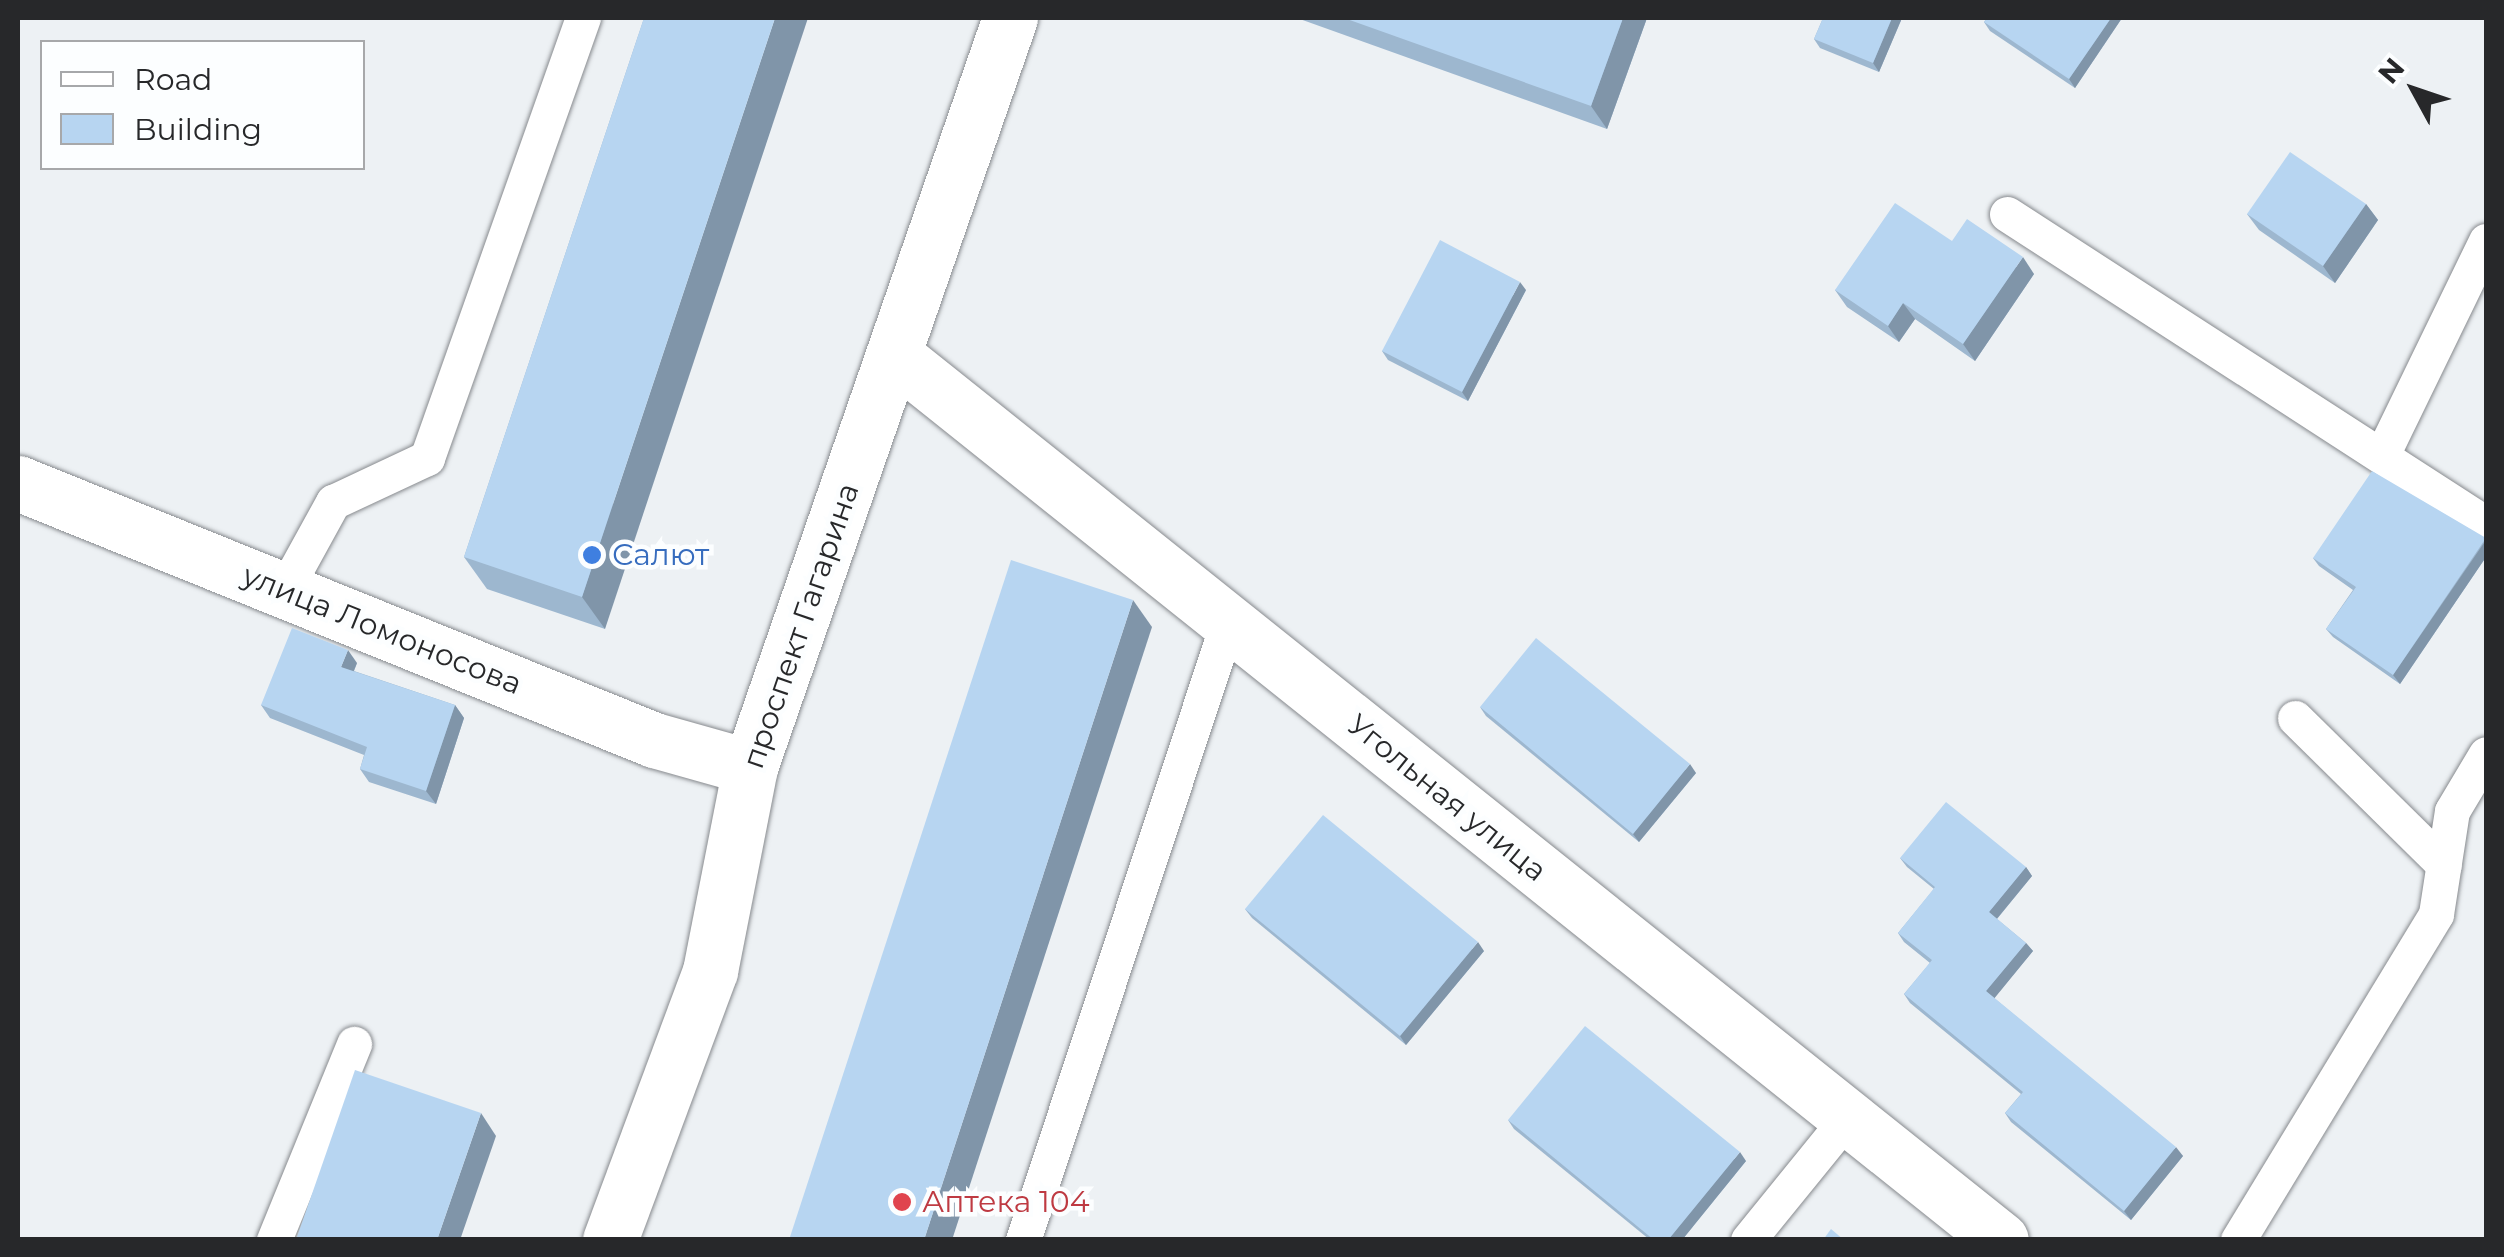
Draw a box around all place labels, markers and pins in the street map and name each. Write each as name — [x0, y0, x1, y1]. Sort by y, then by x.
place label: Салют — [612, 537, 709, 573]
marker: Салют — [581, 544, 603, 566]
place label: Аптека 104 — [922, 1184, 1090, 1220]
marker: Аптека 104 — [891, 1191, 913, 1213]

